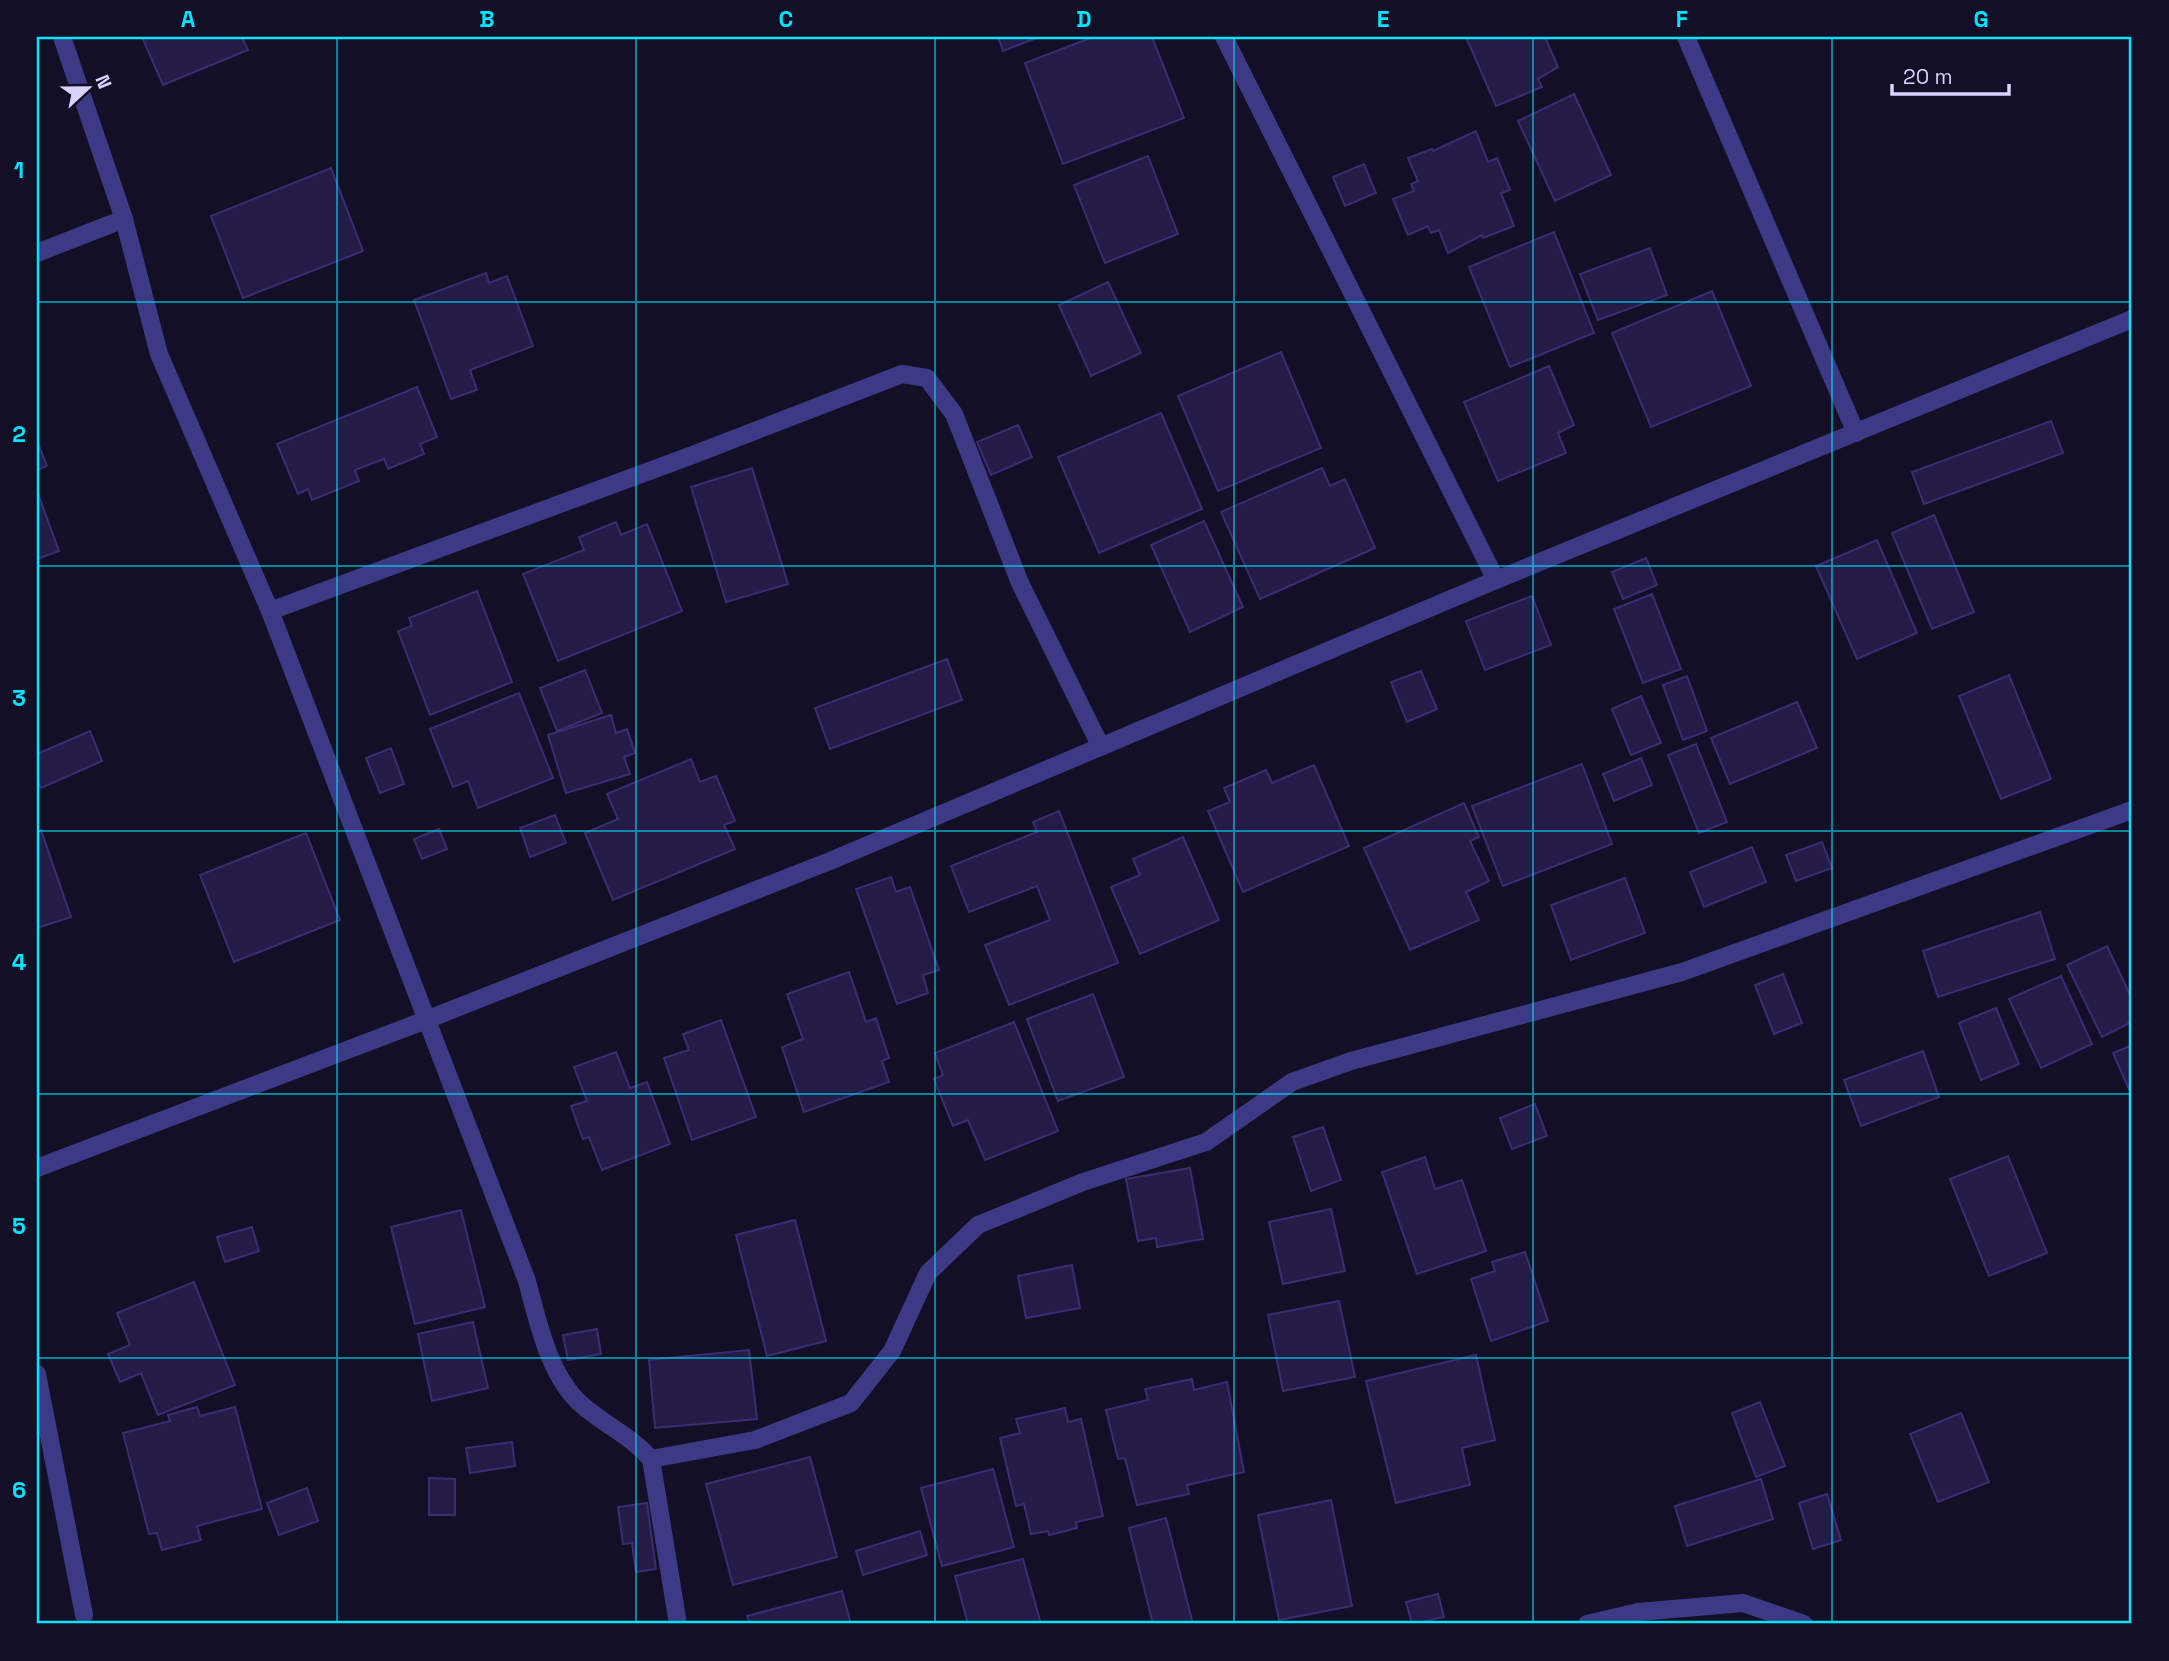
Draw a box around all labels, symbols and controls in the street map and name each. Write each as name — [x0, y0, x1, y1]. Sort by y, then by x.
text: A — [181, 4, 196, 34]
text: B — [479, 4, 495, 34]
text: C — [779, 4, 793, 34]
text: D — [1076, 4, 1092, 34]
text: E — [1377, 4, 1389, 34]
text: F — [1676, 4, 1688, 34]
text: G — [1973, 4, 1989, 34]
north arrow — [52, 52, 122, 122]
scale bar — [1892, 52, 2010, 96]
text: 20 m — [1903, 63, 1953, 90]
text: N — [89, 71, 117, 92]
text: 1 — [14, 155, 24, 185]
text: 2 — [12, 419, 26, 449]
text: 3 — [12, 683, 26, 713]
text: 4 — [12, 947, 27, 977]
text: 5 — [12, 1211, 26, 1241]
text: 6 — [12, 1475, 26, 1505]

